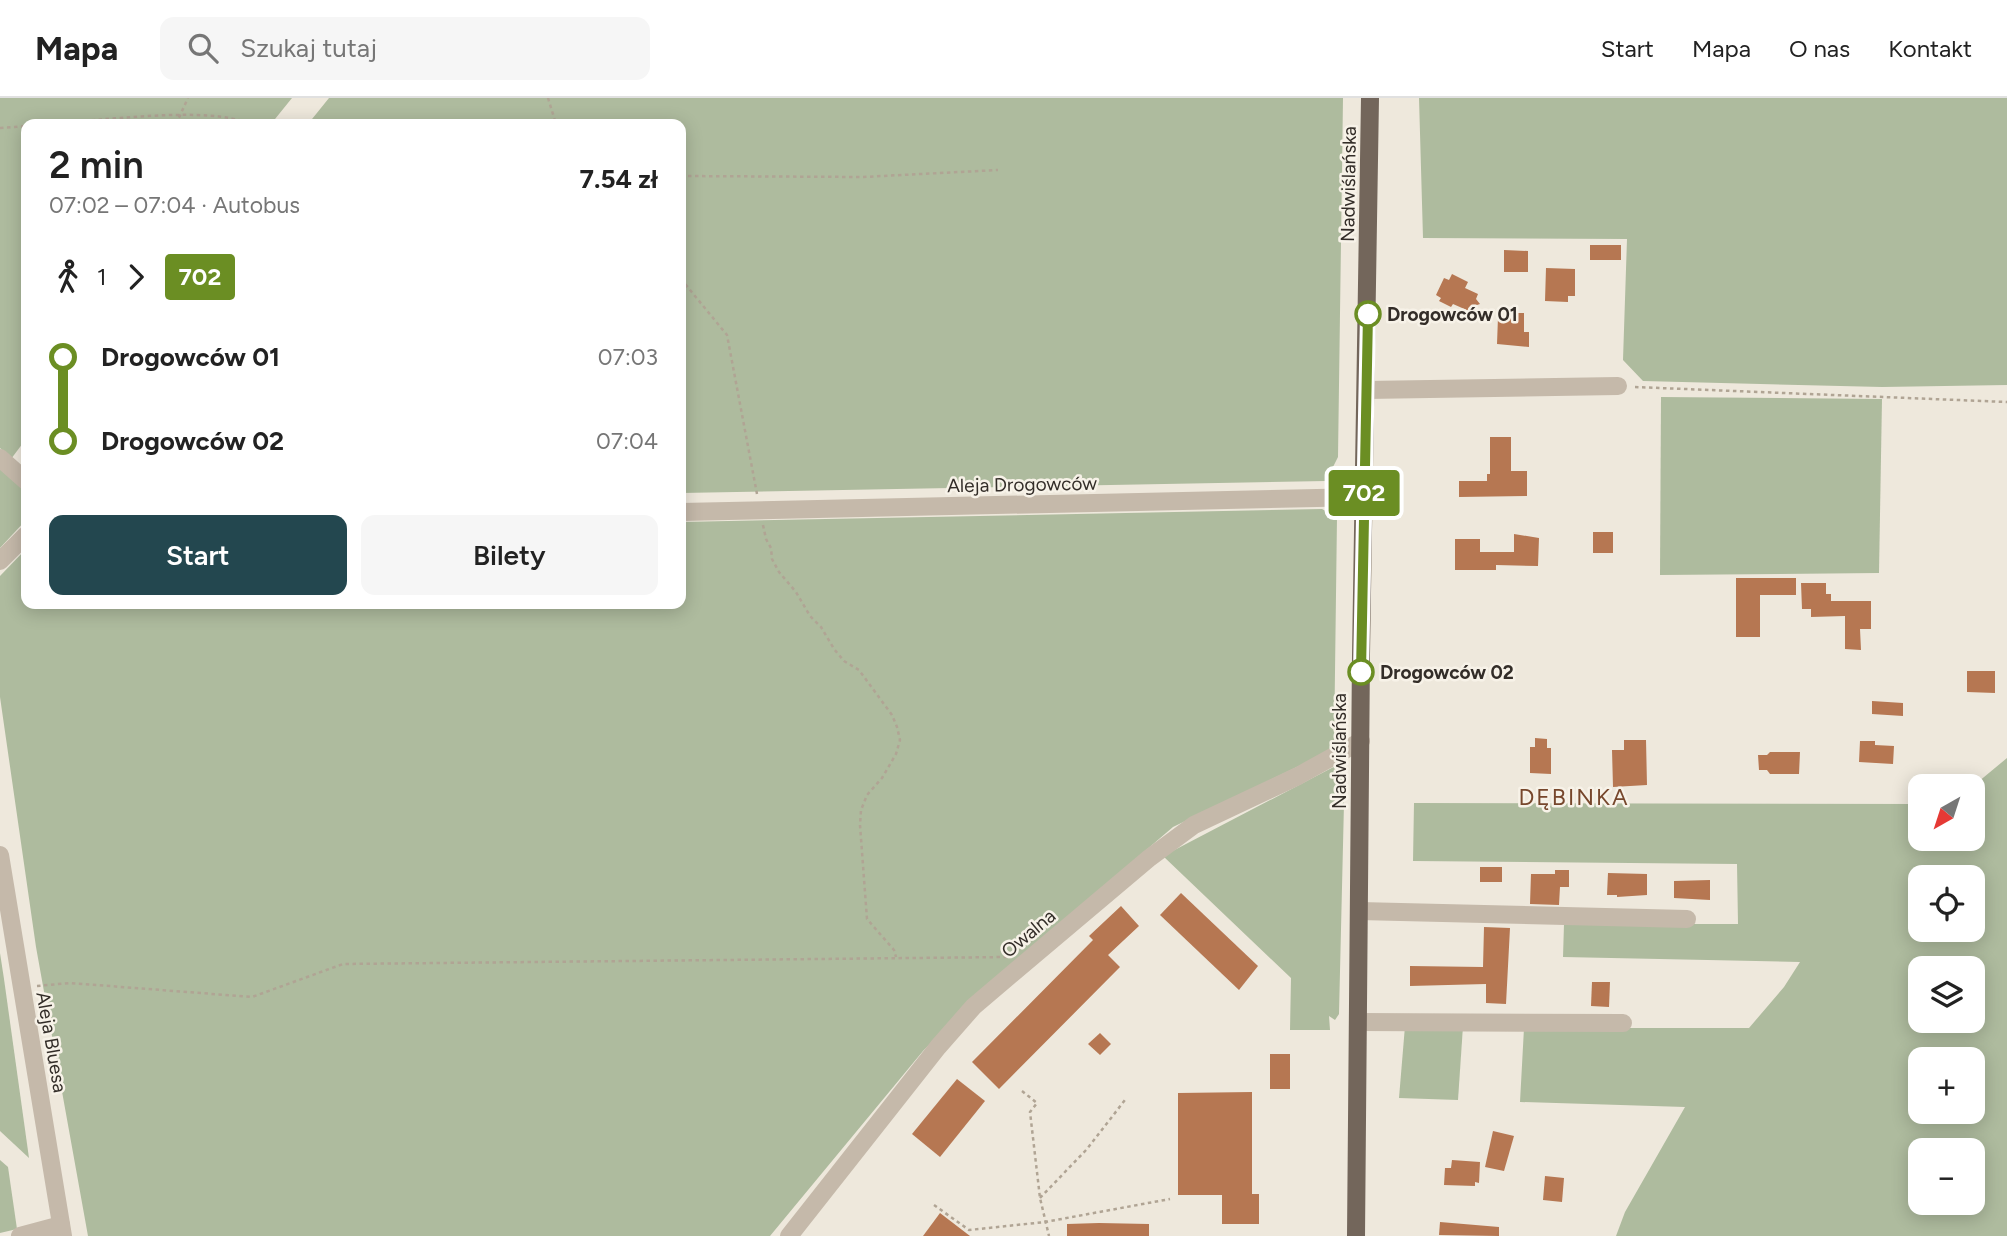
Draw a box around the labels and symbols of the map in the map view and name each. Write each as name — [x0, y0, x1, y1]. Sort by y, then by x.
street label: Nadwiślańska — [1336, 126, 1361, 242]
marker: Drogowców 01 — [1355, 301, 1381, 327]
place label: Drogowców 01 — [1387, 303, 1518, 326]
line badge: 702 — [1324, 470, 1404, 516]
street label: Aleja Drogowców — [947, 472, 1097, 497]
marker: Drogowców 02 — [1348, 659, 1374, 685]
place label: Drogowców 02 — [1380, 661, 1514, 684]
street label: Nadwiślańska — [1328, 693, 1351, 809]
north arrow — [1908, 774, 1984, 850]
district label: DĘBINKA — [1518, 783, 1630, 811]
street label: Owalna — [997, 904, 1060, 963]
street label: Aleja Bluesa — [31, 990, 72, 1094]

